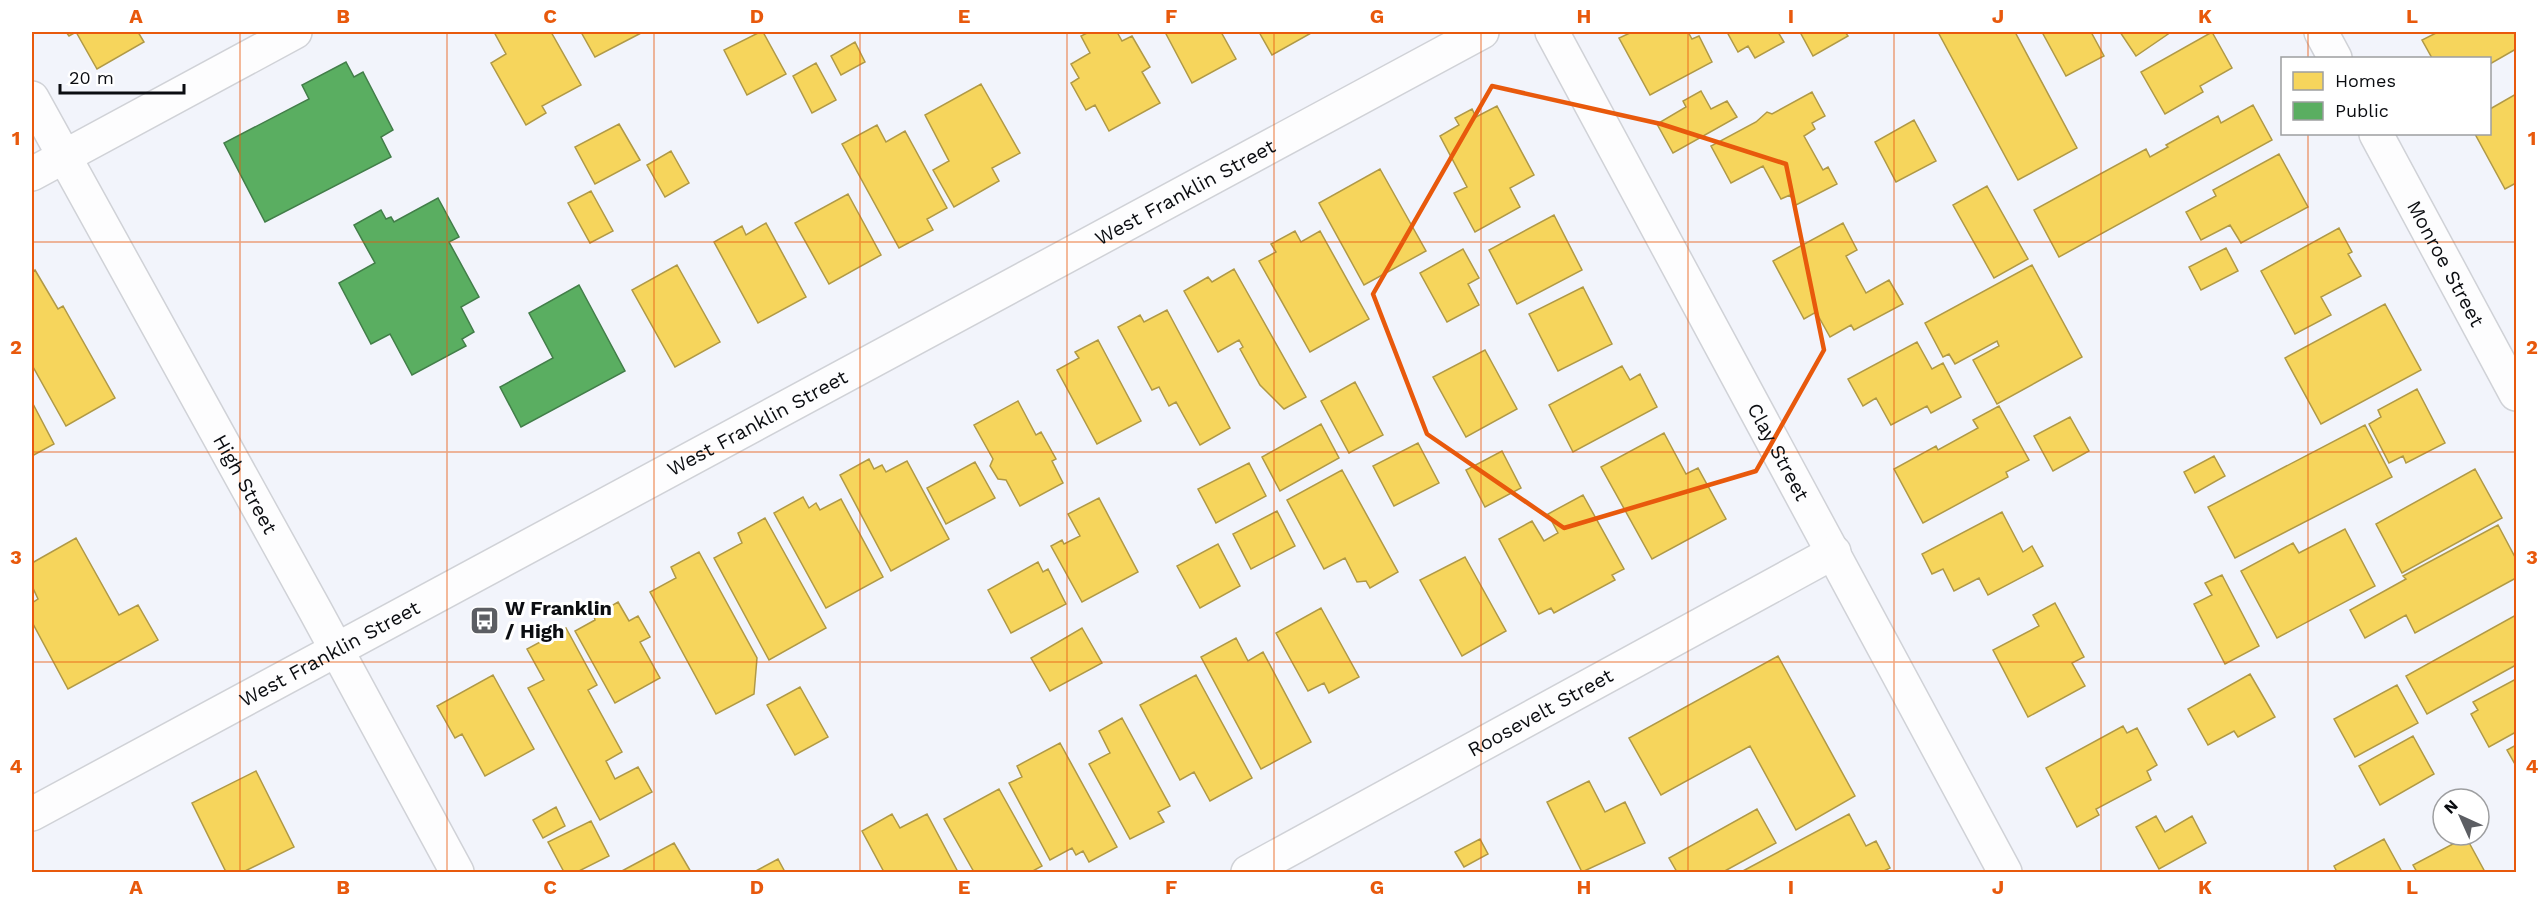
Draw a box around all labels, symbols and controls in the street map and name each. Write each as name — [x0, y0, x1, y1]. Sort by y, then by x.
text: A — [129, 4, 143, 28]
text: B — [336, 4, 350, 28]
text: C — [543, 4, 557, 28]
text: D — [750, 4, 764, 28]
text: E — [958, 4, 970, 28]
text: F — [1165, 4, 1177, 28]
text: G — [1370, 4, 1384, 28]
text: H — [1577, 4, 1591, 28]
text: I — [1788, 4, 1794, 28]
text: J — [1992, 4, 2004, 28]
text: K — [2198, 4, 2212, 28]
text: L — [2406, 4, 2418, 28]
scale bar — [60, 57, 184, 95]
legend — [2281, 57, 2491, 135]
text: 20 m — [69, 67, 114, 88]
text: Homes — [2335, 70, 2396, 91]
text: Public — [2335, 100, 2389, 121]
text: 1 — [12, 126, 20, 150]
text: 1 — [2528, 126, 2536, 150]
street label: West Franklin Street — [1091, 134, 1280, 250]
street label: Monroe Street — [2402, 196, 2490, 331]
text: 2 — [10, 335, 22, 359]
text: 2 — [2526, 335, 2538, 359]
street label: West Franklin Street — [663, 364, 852, 481]
street label: Clay Street — [1742, 399, 1815, 505]
street label: High Street — [208, 430, 283, 538]
text: 3 — [10, 545, 22, 569]
text: 3 — [2526, 545, 2538, 569]
street label: West Franklin Street — [235, 595, 424, 712]
place label: W Franklin / High — [505, 596, 612, 643]
bus stop icon: W Franklin / High — [468, 604, 500, 636]
street label: Roosevelt Street — [1463, 663, 1618, 762]
text: 4 — [10, 754, 23, 778]
text: 4 — [2526, 754, 2539, 778]
north arrow — [2431, 787, 2491, 847]
text: N — [2440, 796, 2462, 818]
text: A — [129, 875, 143, 899]
text: B — [336, 875, 350, 899]
text: C — [543, 875, 557, 899]
text: D — [750, 875, 764, 899]
text: E — [958, 875, 970, 899]
text: F — [1165, 875, 1177, 899]
text: G — [1370, 875, 1384, 899]
text: H — [1577, 875, 1591, 899]
text: I — [1788, 875, 1794, 899]
text: J — [1992, 875, 2004, 899]
text: K — [2198, 875, 2212, 899]
text: L — [2406, 875, 2418, 899]

